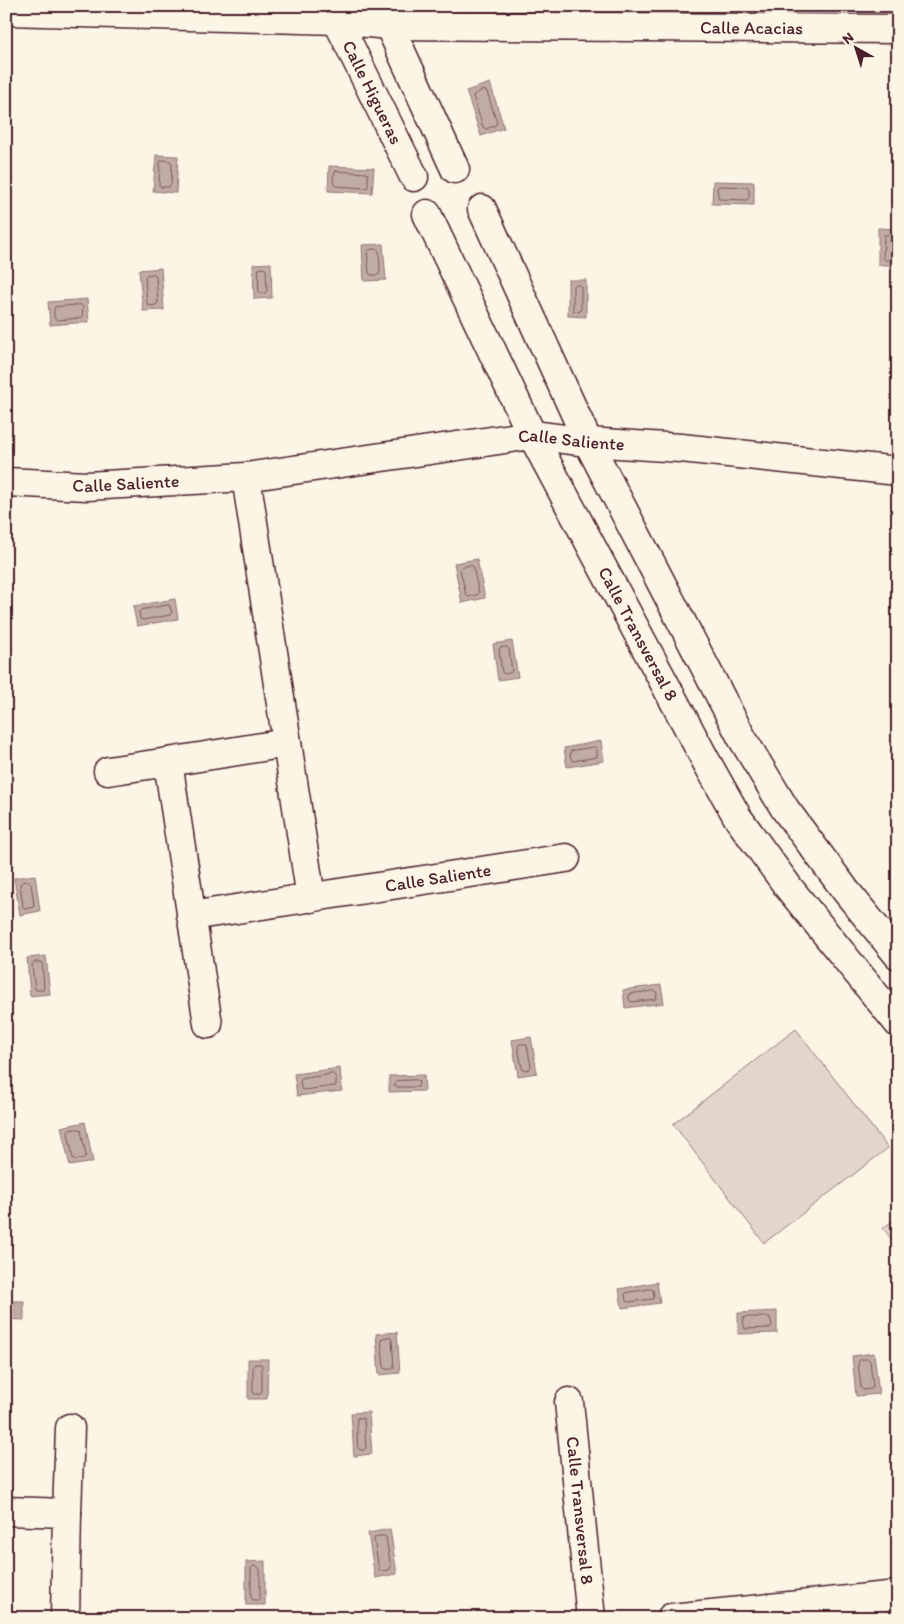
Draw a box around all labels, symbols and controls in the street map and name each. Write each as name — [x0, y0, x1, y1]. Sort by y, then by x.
street label: Calle Acacias — [700, 16, 803, 39]
north arrow — [832, 22, 882, 72]
text: N — [839, 29, 857, 48]
street label: Calle Higueras — [338, 37, 407, 148]
street label: Calle Saliente — [517, 424, 625, 455]
street label: Calle Saliente — [72, 470, 180, 497]
street label: Calle Transversal 8 — [593, 563, 683, 705]
street label: Calle Saliente — [383, 859, 493, 897]
street label: Calle Transversal 8 — [562, 1435, 599, 1586]

